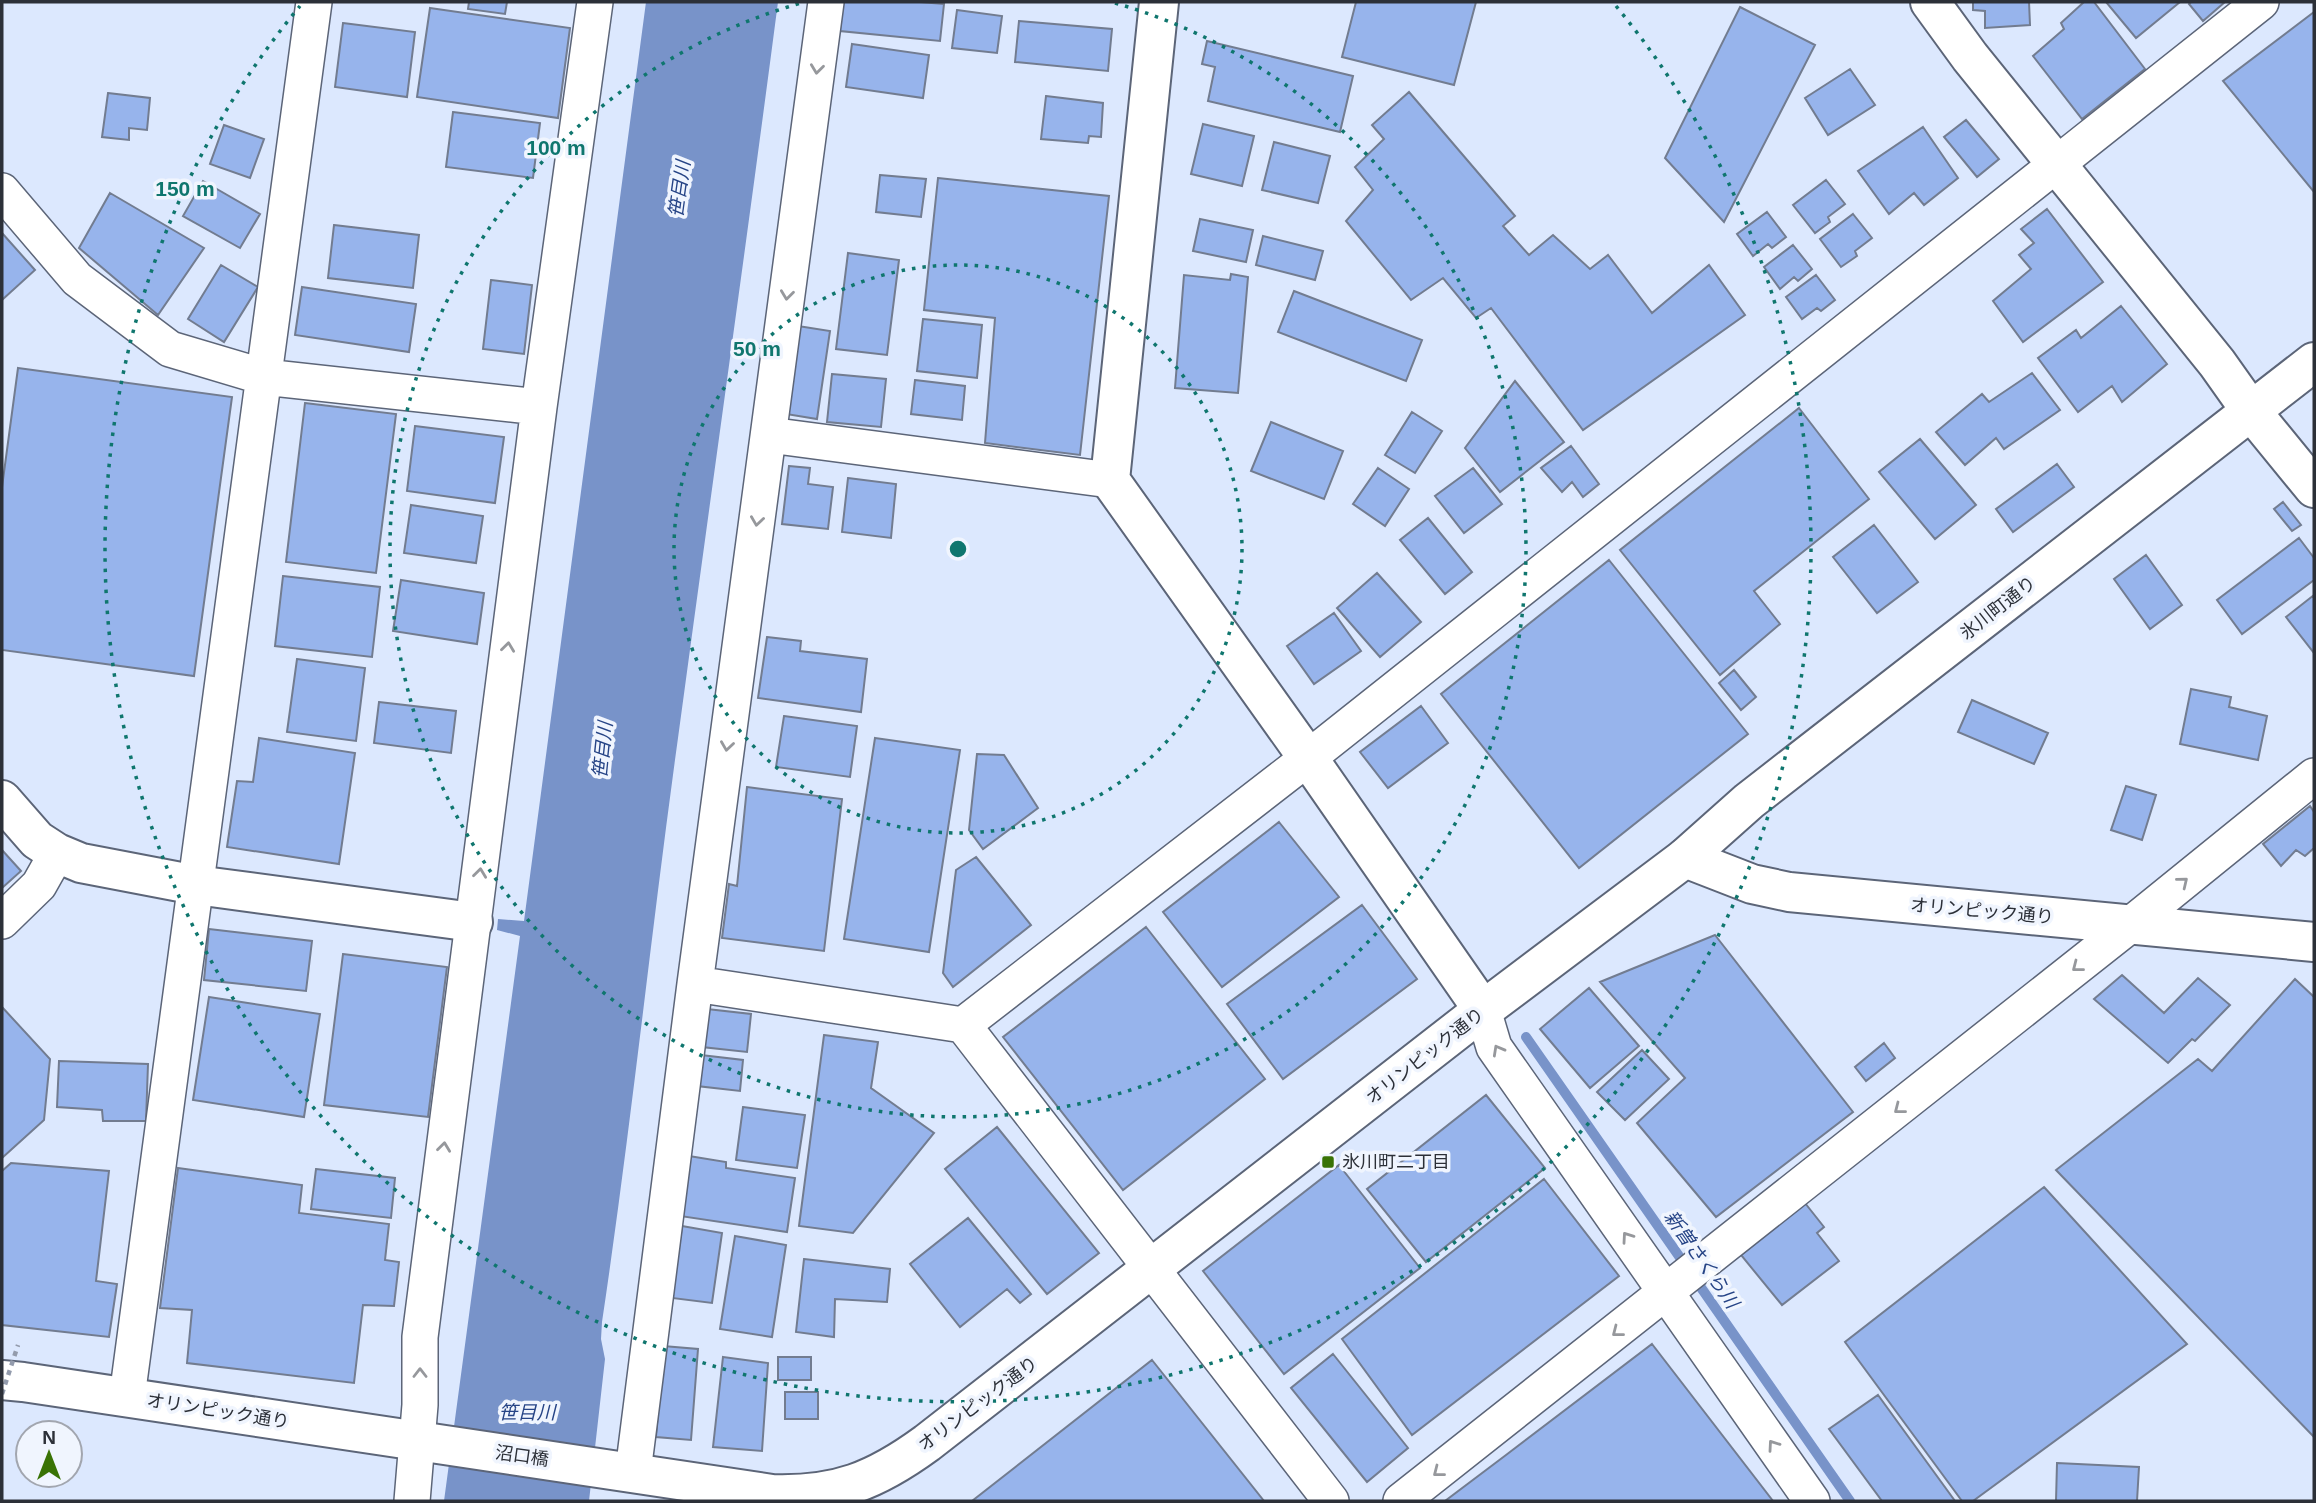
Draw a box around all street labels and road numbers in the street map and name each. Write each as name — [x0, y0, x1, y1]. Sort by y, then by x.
street label: 氷川町通り — [1956, 572, 2040, 644]
street label: オリンピック通り — [1909, 895, 2055, 927]
street label: オリンピック通り — [1362, 1004, 1488, 1108]
street label: オリンピック通り — [914, 1353, 1042, 1455]
street label: オリンピック通り — [145, 1390, 291, 1432]
street label: 沼口橋 — [494, 1442, 550, 1470]

